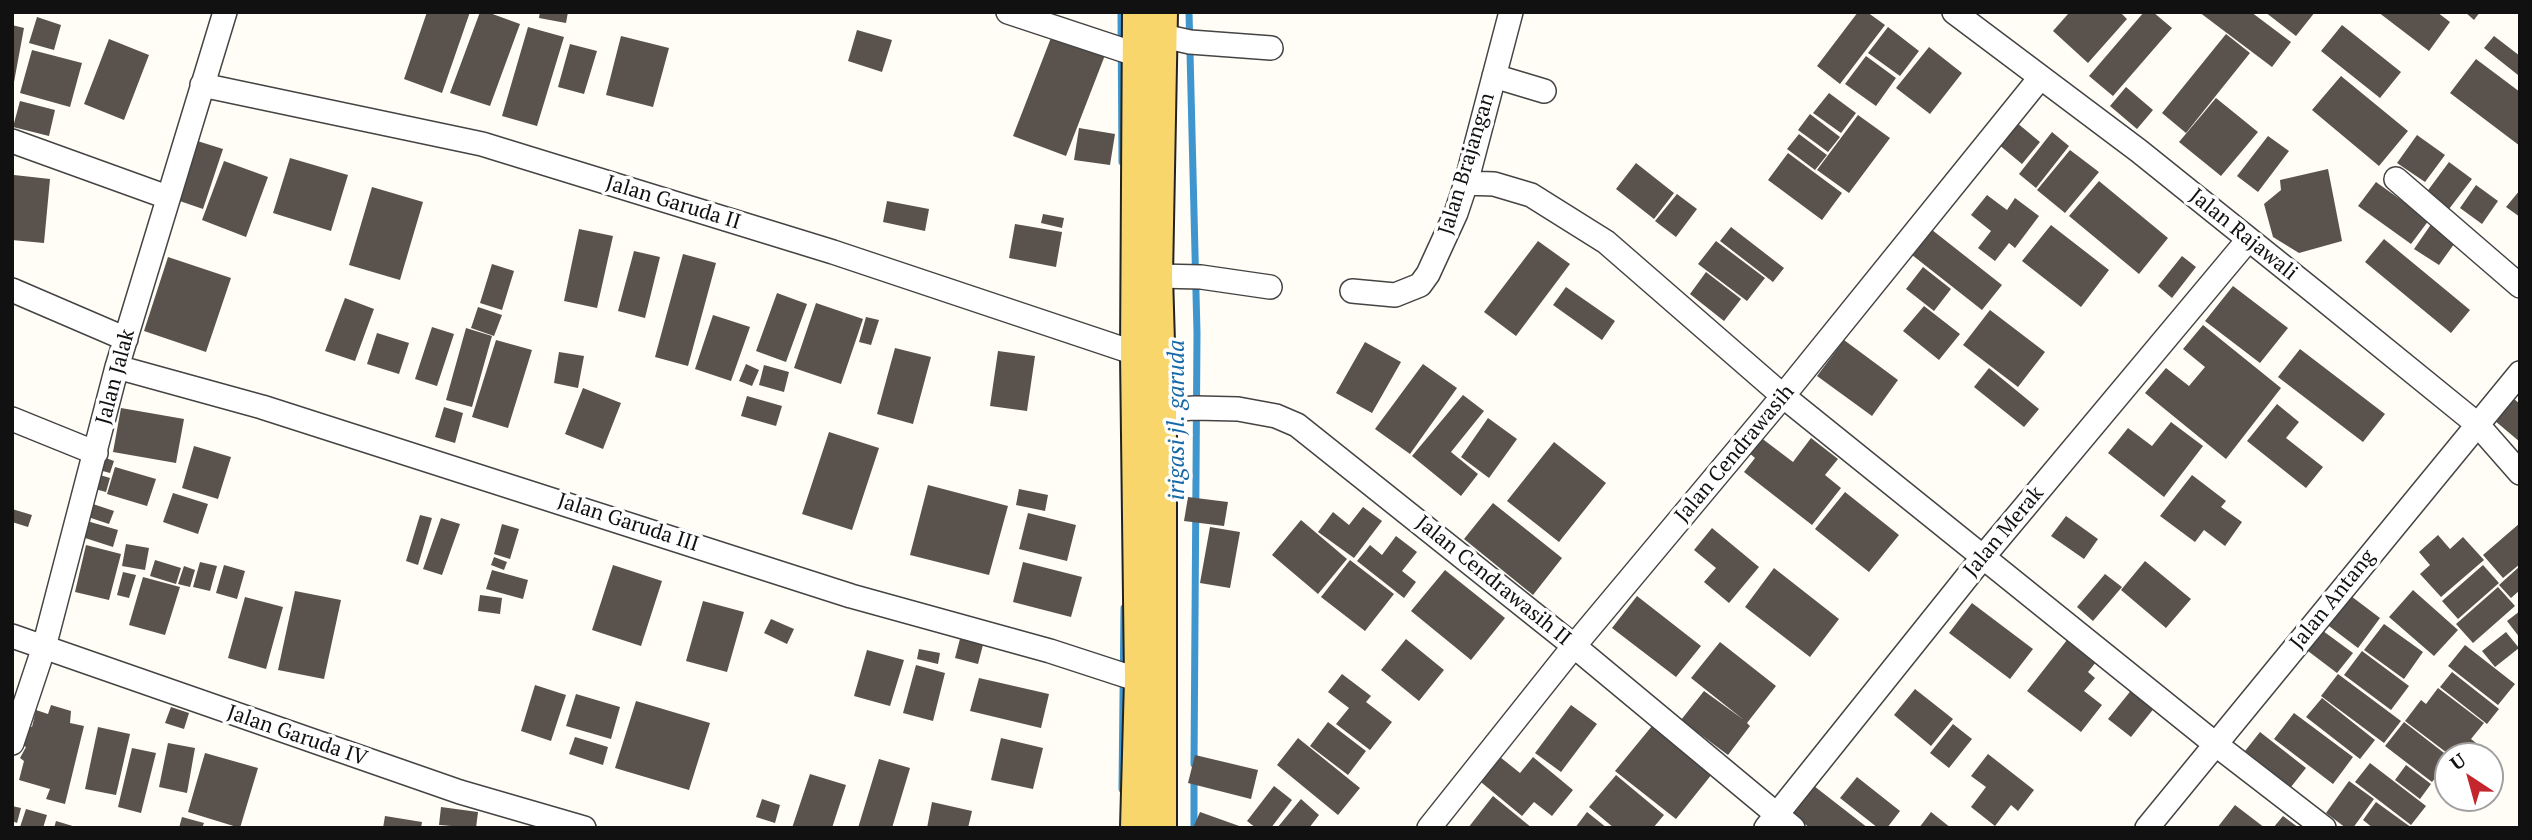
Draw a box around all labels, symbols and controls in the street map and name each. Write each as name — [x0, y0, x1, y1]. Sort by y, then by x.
street label: Jalan Brajangan — [1433, 90, 1501, 238]
street label: Jalan Garuda II — [603, 171, 743, 235]
street label: Jalan Rajawali — [2184, 184, 2302, 286]
street label: Jalan Jalak — [91, 327, 141, 427]
water label: irigasi jl. garuda — [1163, 340, 1191, 500]
street label: Jalan Cendrawasih — [1670, 380, 1800, 528]
street label: Jalan Merak — [1959, 482, 2049, 582]
street label: Jalan Garuda III — [554, 488, 702, 558]
street label: Jalan Cendrawasih II — [1410, 511, 1576, 651]
street label: Jalan Antang — [2285, 545, 2381, 655]
street label: Jalan Garuda IV — [224, 700, 370, 772]
north arrow — [2434, 742, 2504, 812]
text: U — [2445, 747, 2470, 775]

